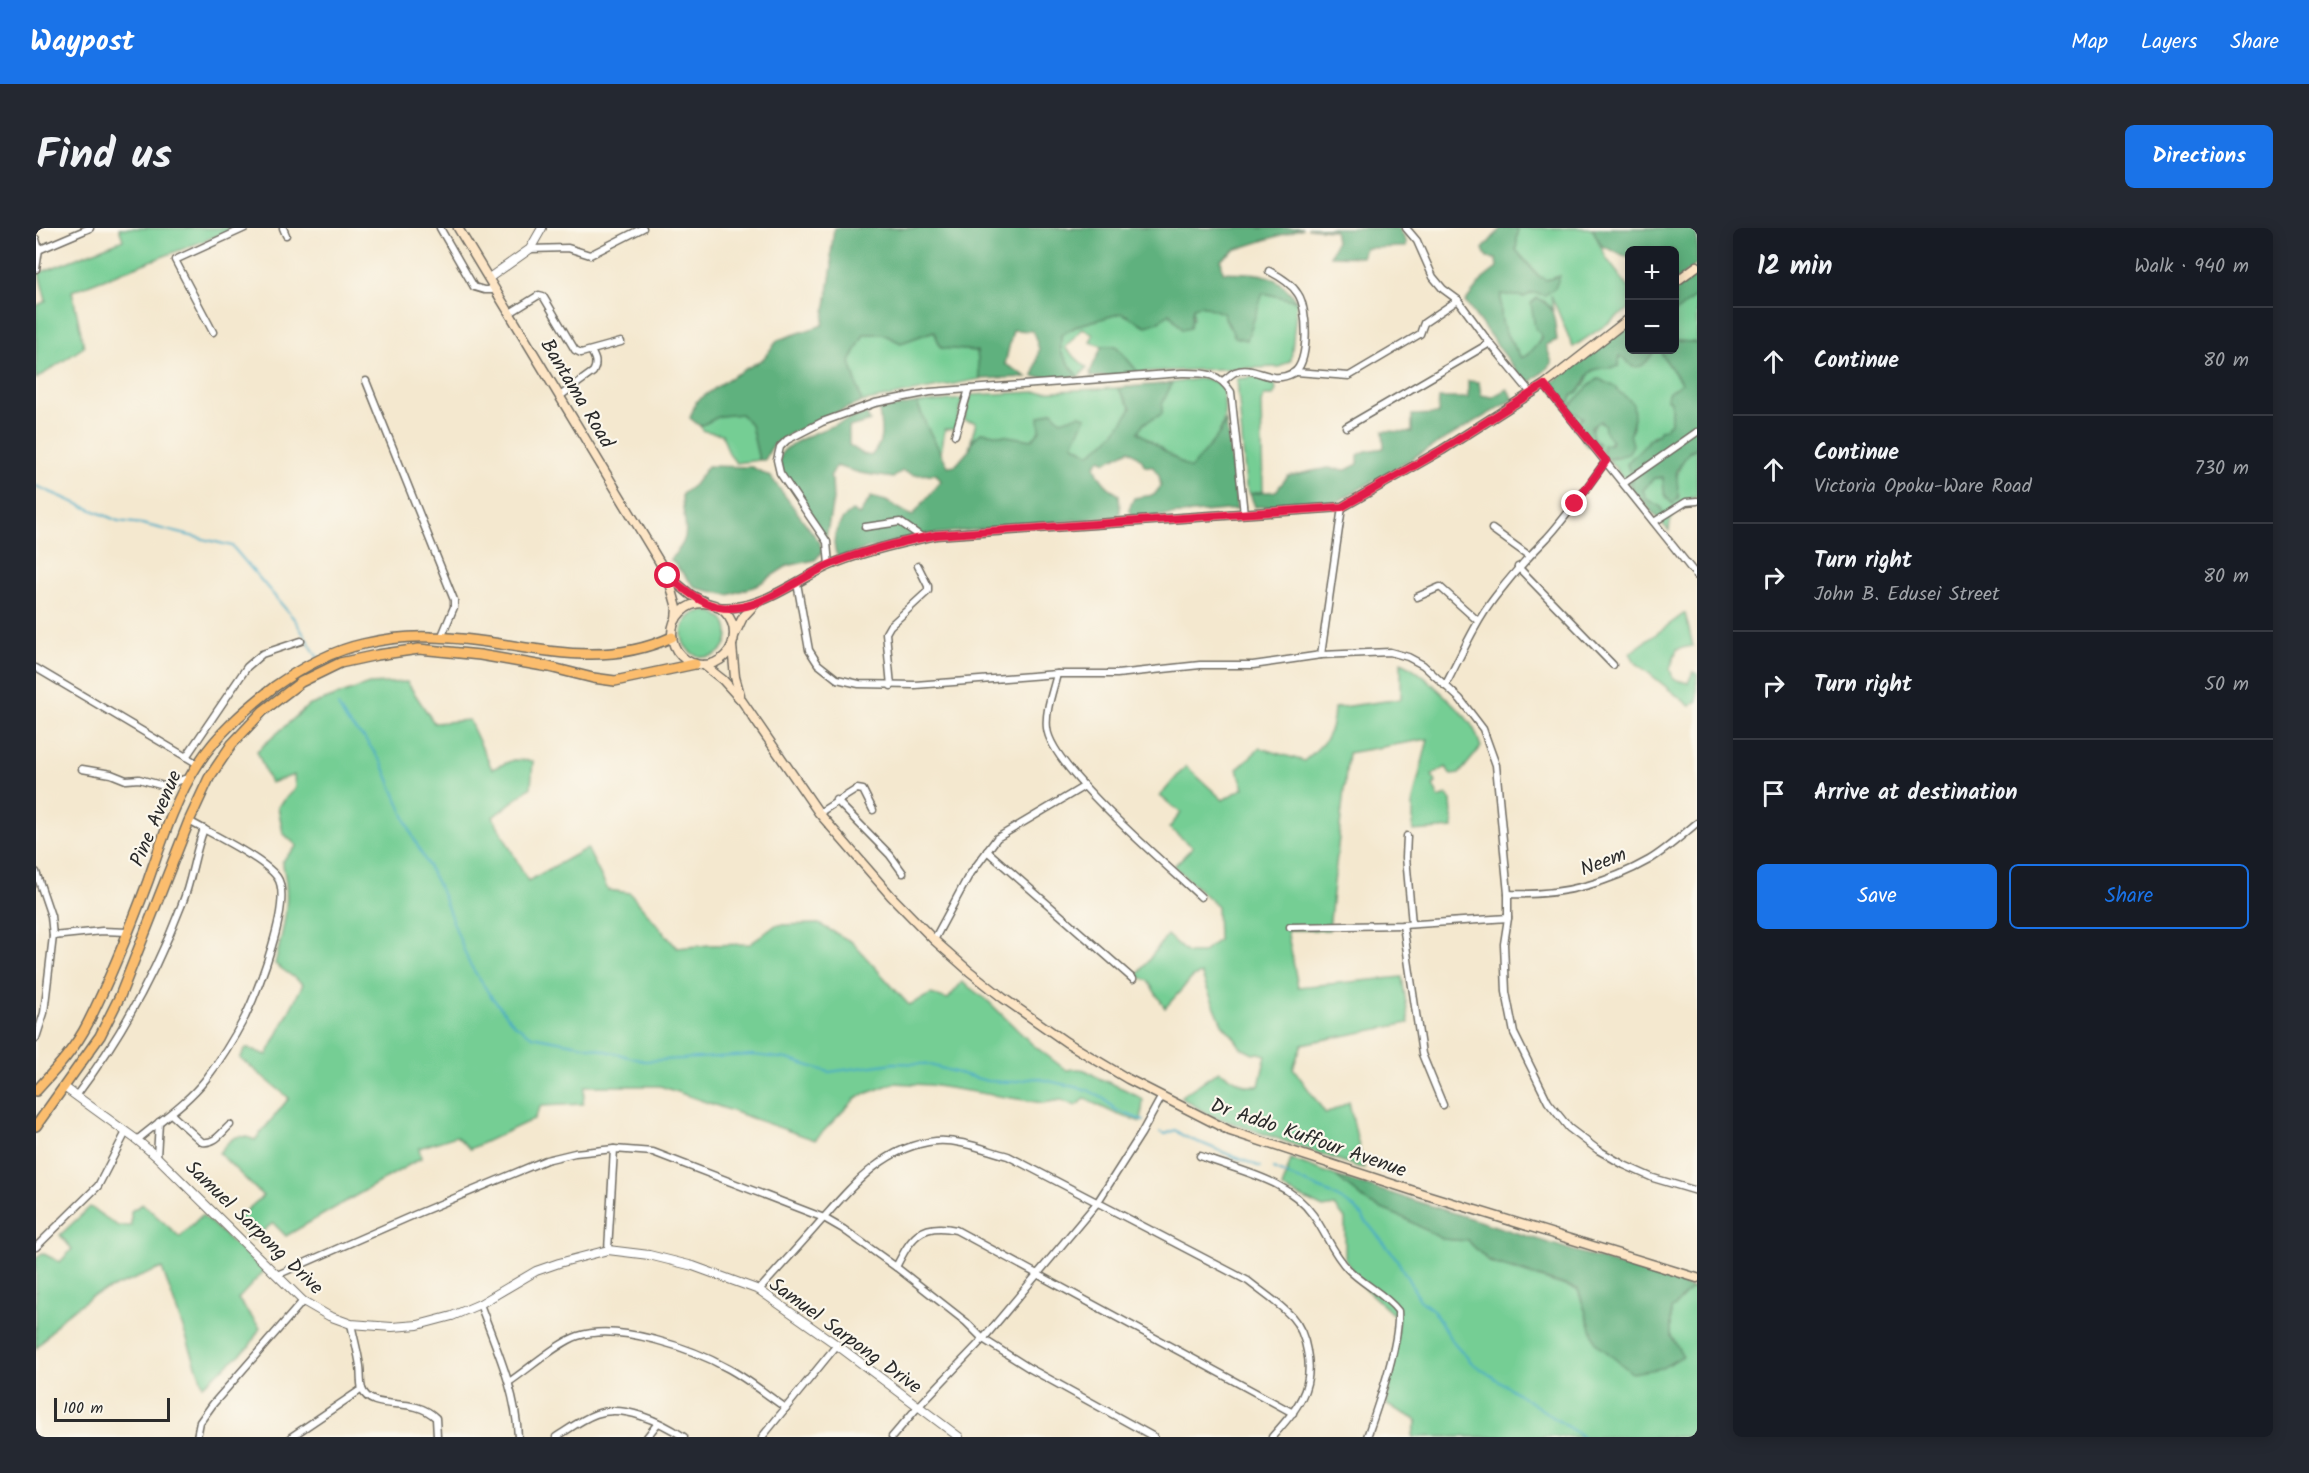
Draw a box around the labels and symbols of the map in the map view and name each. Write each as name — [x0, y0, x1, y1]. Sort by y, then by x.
street label: Bantama Road — [531, 333, 622, 456]
route end — [1561, 490, 1587, 516]
route start — [654, 562, 680, 588]
street label: Pine Avenue — [122, 765, 192, 872]
street label: Neem — [1576, 839, 1632, 886]
street label: Dr Addo Kuffour Avenue — [1206, 1090, 1411, 1187]
street label: Samuel Sarpong Drive — [177, 1154, 330, 1303]
street label: Samuel Sarpong Drive — [762, 1270, 928, 1403]
scale bar — [54, 1395, 170, 1422]

